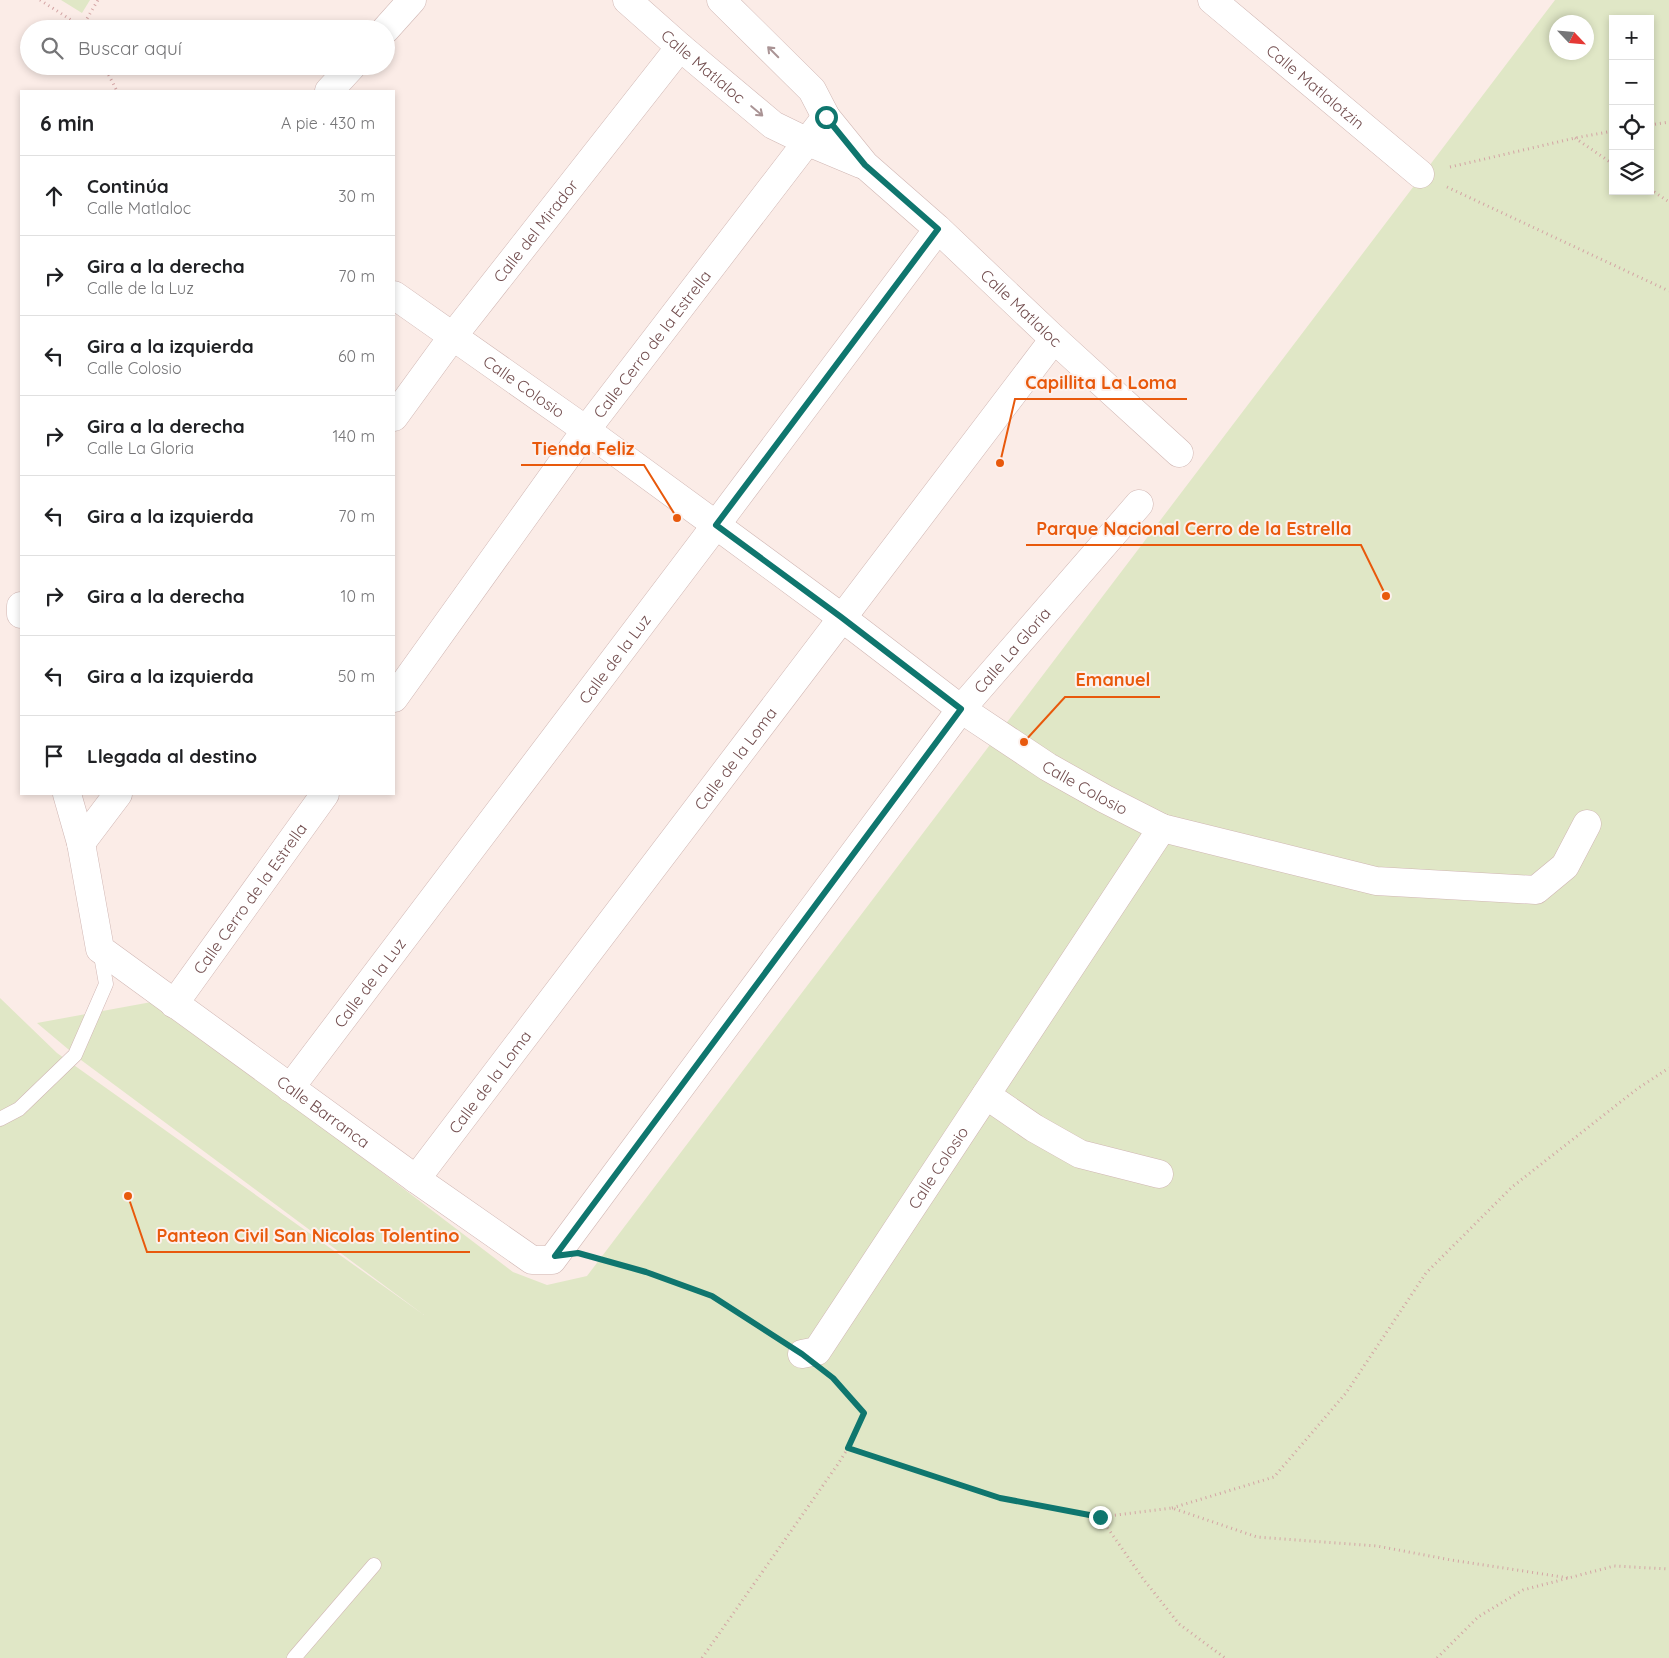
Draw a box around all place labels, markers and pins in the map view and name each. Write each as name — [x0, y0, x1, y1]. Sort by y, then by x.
callout: Capillita La Loma — [1015, 366, 1187, 399]
callout: Tienda Feliz — [521, 432, 644, 465]
callout: Parque Nacional Cerro de la Estrella — [1026, 512, 1361, 545]
callout: Emanuel — [1065, 664, 1160, 697]
callout: Panteon Civil San Nicolas Tolentino — [147, 1219, 470, 1252]

